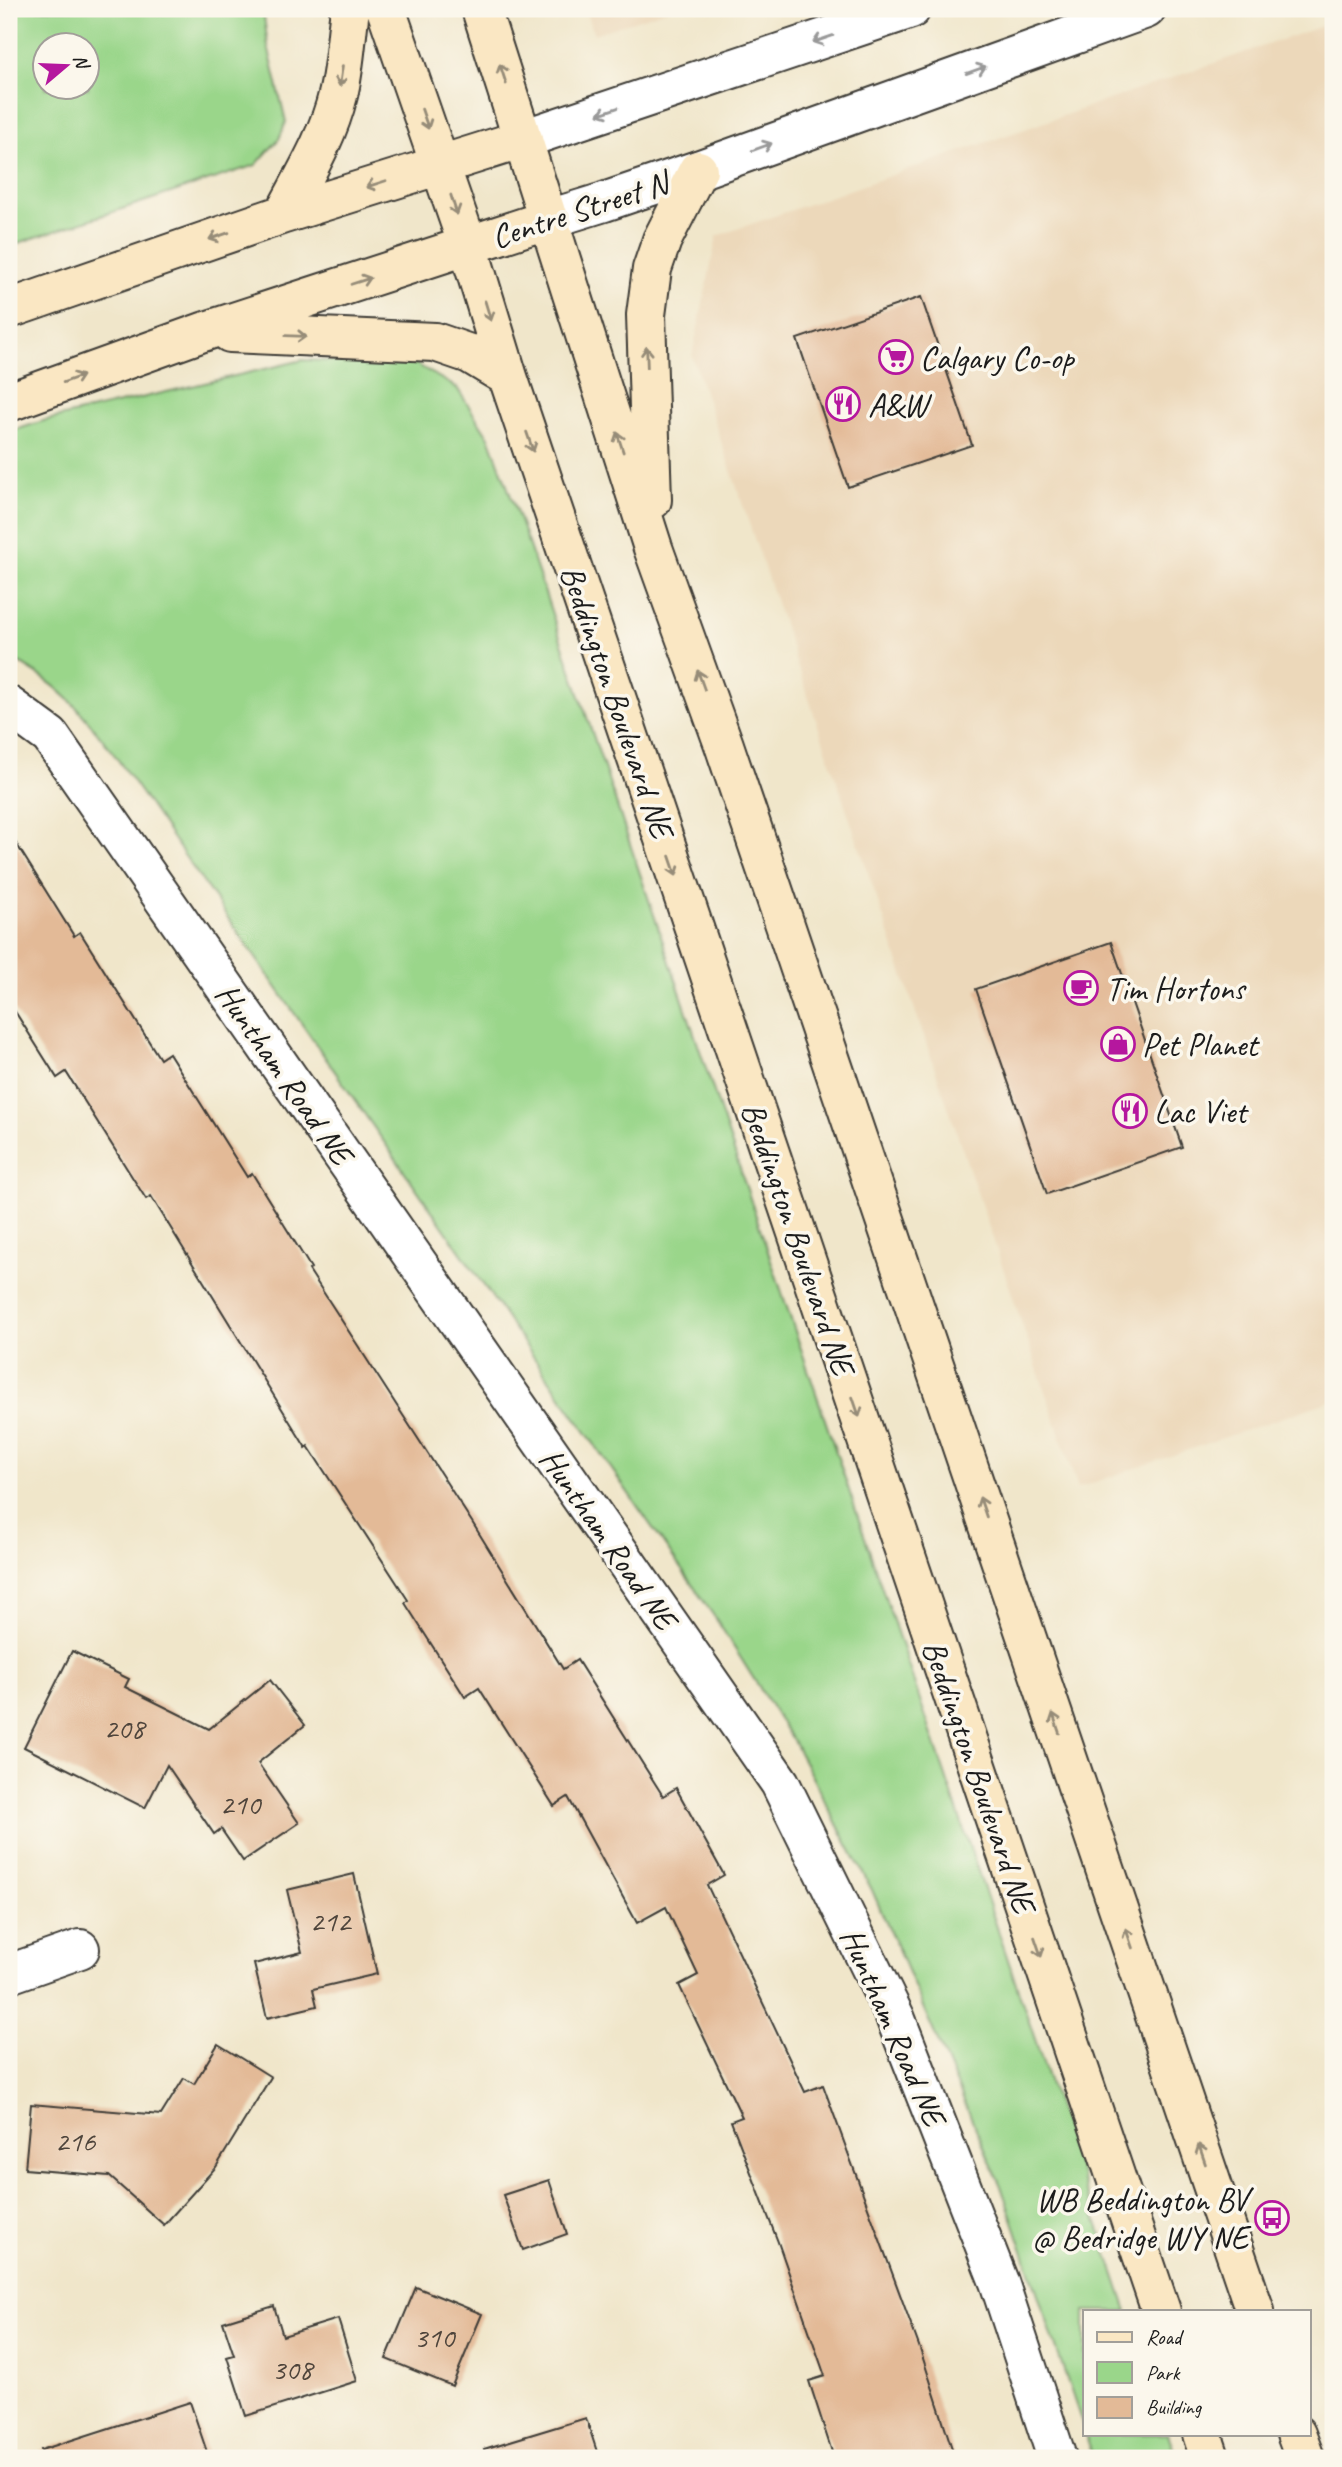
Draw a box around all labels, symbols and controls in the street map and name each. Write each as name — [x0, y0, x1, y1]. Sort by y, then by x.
north arrow — [32, 32, 102, 102]
one-way arrow — [813, 33, 835, 46]
text: N — [68, 51, 95, 73]
one-way arrow — [495, 63, 508, 85]
one-way arrow — [965, 63, 987, 75]
one-way arrow — [334, 65, 347, 87]
one-way arrow — [597, 106, 619, 118]
one-way arrow — [420, 108, 432, 130]
one-way arrow — [750, 140, 772, 152]
street label: Centre Street N — [486, 160, 677, 258]
one-way arrow — [365, 179, 387, 191]
one-way arrow — [449, 194, 462, 216]
one-way arrow — [208, 230, 230, 243]
one-way arrow — [350, 274, 372, 286]
one-way arrow — [483, 299, 496, 321]
one-way arrow — [284, 329, 307, 342]
place label: Calgary Co-op — [920, 337, 1075, 379]
supermarket icon: Calgary Co-op — [877, 338, 915, 376]
one-way arrow — [641, 346, 654, 369]
one-way arrow — [62, 372, 84, 385]
place label: A&W — [868, 384, 932, 426]
restaurant icon: A&W — [824, 385, 862, 423]
one-way arrow — [525, 430, 537, 452]
one-way arrow — [613, 431, 626, 453]
street label: Beddington Boulevard NE — [551, 560, 685, 847]
one-way arrow — [694, 670, 706, 692]
one-way arrow — [668, 855, 680, 877]
place label: Tim Hortons — [1106, 968, 1247, 1010]
cafe icon: Tim Hortons — [1062, 969, 1100, 1007]
street label: Huntham Road NE — [206, 975, 365, 1176]
place label: Pet Planet — [1142, 1024, 1260, 1066]
shop icon: Pet Planet — [1099, 1025, 1137, 1063]
place label: Lac Viet — [1154, 1091, 1249, 1133]
restaurant icon: Lac Viet — [1111, 1092, 1149, 1130]
street label: Beddington Boulevard NE — [732, 1097, 866, 1384]
one-way arrow — [851, 1395, 863, 1417]
street label: Huntham Road NE — [530, 1440, 689, 1641]
one-way arrow — [976, 1497, 988, 1519]
street label: Beddington Boulevard NE — [913, 1635, 1047, 1922]
house number: 208 — [104, 1709, 147, 1747]
one-way arrow — [1049, 1712, 1061, 1734]
house number: 210 — [220, 1785, 263, 1823]
house number: 212 — [310, 1902, 353, 1940]
street label: Huntham Road NE — [831, 1921, 957, 2136]
one-way arrow — [1122, 1927, 1135, 1949]
one-way arrow — [1033, 1936, 1045, 1958]
house number: 216 — [55, 2122, 97, 2160]
one-way arrow — [1195, 2143, 1207, 2165]
place label: WB Beddington BV @ Bedridge WY NE — [1032, 2179, 1255, 2259]
bus stop icon: WB Beddington BV @ Bedridge WY NE — [1253, 2199, 1291, 2237]
legend — [1083, 2310, 1310, 2436]
house number: 310 — [414, 2318, 457, 2356]
text: Road — [1146, 2324, 1185, 2350]
house number: 308 — [272, 2350, 315, 2388]
text: Park — [1146, 2360, 1181, 2386]
text: Building — [1146, 2394, 1203, 2420]

